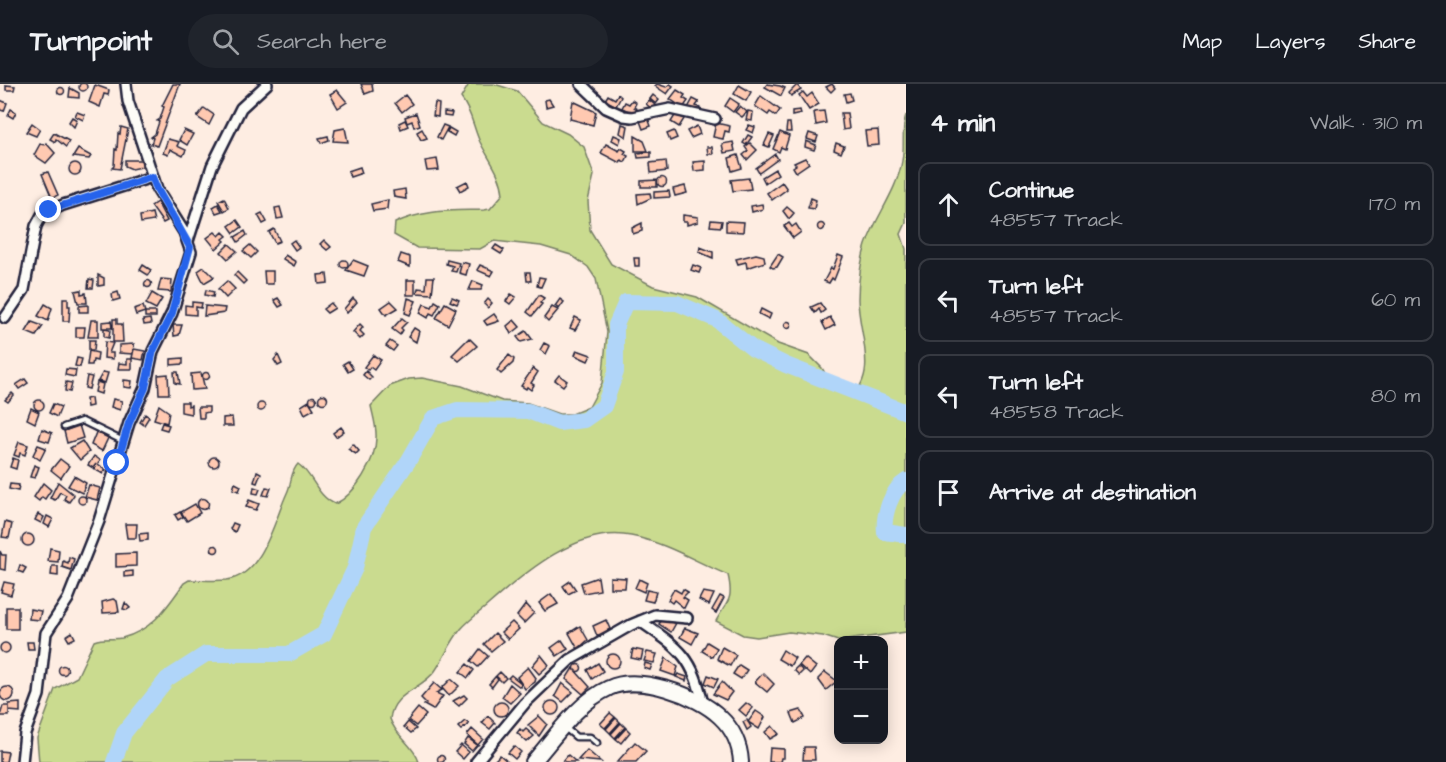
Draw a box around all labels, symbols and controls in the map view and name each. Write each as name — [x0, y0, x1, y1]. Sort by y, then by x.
search box — [188, 14, 608, 68]
text: Turnpoint — [30, 22, 152, 61]
icon: search — [209, 25, 242, 58]
text: Search here — [257, 26, 387, 57]
text: Map — [1182, 27, 1222, 56]
text: Layers — [1255, 27, 1325, 56]
text: Share — [1358, 27, 1416, 56]
text: 4 min — [930, 105, 995, 141]
text: Walk · 310 m — [1310, 109, 1422, 137]
text: Continue — [989, 175, 1074, 206]
icon: ahead — [932, 188, 965, 221]
text: 170 m — [1369, 190, 1420, 218]
route end — [35, 196, 61, 222]
text: 48557 Track — [989, 206, 1123, 234]
text: Turn left — [989, 271, 1083, 302]
icon: left — [932, 284, 965, 317]
text: 60 m — [1371, 286, 1420, 314]
text: 48557 Track — [989, 302, 1123, 330]
text: Turn left — [989, 367, 1083, 398]
icon: left — [932, 380, 965, 413]
text: 80 m — [1371, 382, 1420, 410]
text: 48558 Track — [989, 398, 1124, 426]
route start — [103, 449, 129, 475]
icon: arrive — [932, 476, 965, 509]
text: Arrive at destination — [989, 477, 1196, 508]
map controls — [834, 636, 888, 744]
button: + — [834, 636, 888, 690]
button: − — [834, 690, 888, 744]

